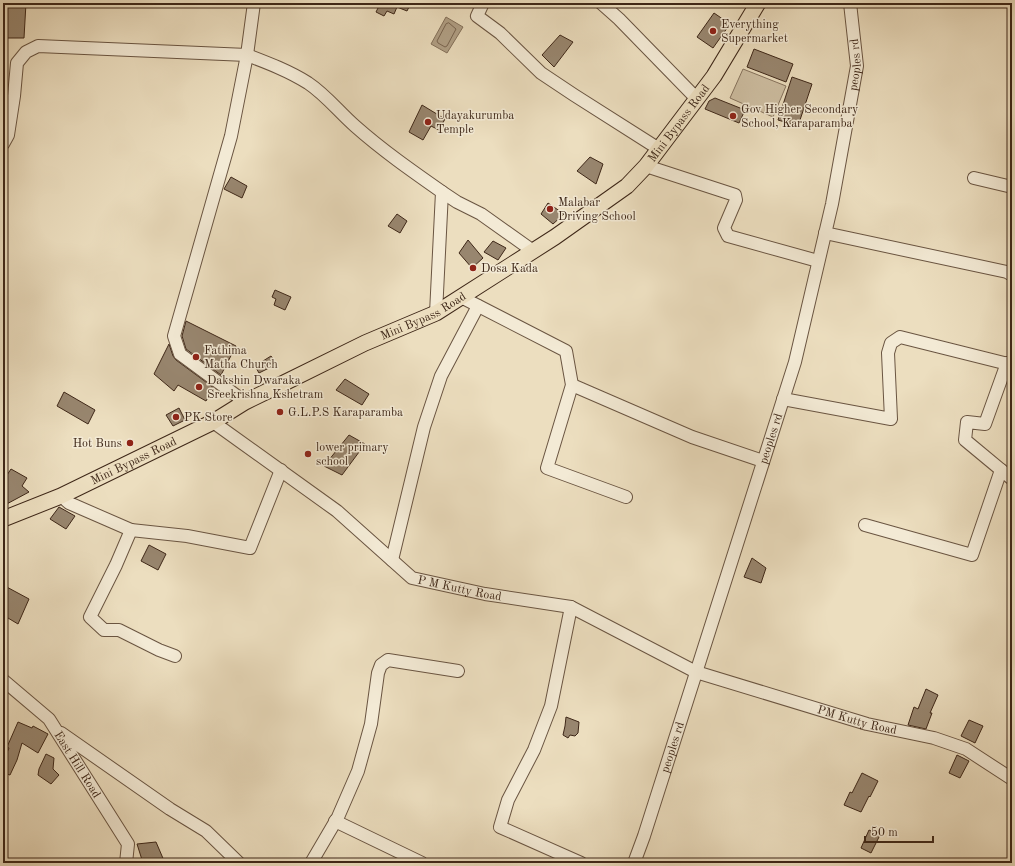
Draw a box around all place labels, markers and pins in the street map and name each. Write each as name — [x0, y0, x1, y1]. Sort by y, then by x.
place label: Everything Supermarket — [721, 19, 788, 45]
marker: Everything Supermarket — [708, 26, 718, 36]
place label: Gov Higher Secondary School, Karaparamba — [741, 104, 859, 130]
place label: Udayakurumba Temple — [436, 110, 514, 136]
marker: Gov Higher Secondary School, Karaparamba — [728, 111, 738, 121]
marker: Udayakurumba Temple — [423, 117, 433, 127]
place label: Malabar Driving School — [558, 197, 636, 223]
marker: Malabar Driving School — [545, 204, 555, 214]
marker: Dosa Kada — [468, 263, 478, 273]
place label: Dosa Kada — [481, 263, 538, 275]
place label: Fathima Matha Church — [204, 345, 278, 371]
marker: Fathima Matha Church — [191, 352, 201, 362]
place label: Dakshin Dwaraka Sreekrishna Kshetram — [207, 375, 324, 401]
marker: Dakshin Dwaraka Sreekrishna Kshetram — [194, 382, 204, 392]
marker: G.L.P.S Karaparamba — [275, 407, 285, 417]
place label: G.L.P.S Karaparamba — [288, 407, 403, 419]
marker: PK Store — [171, 412, 181, 422]
place label: PK Store — [184, 412, 233, 424]
place label: Hot Buns — [73, 438, 122, 450]
marker: Hot Buns — [125, 438, 135, 448]
place label: lower primary school — [316, 442, 389, 468]
marker: lower primary school — [303, 449, 313, 459]

